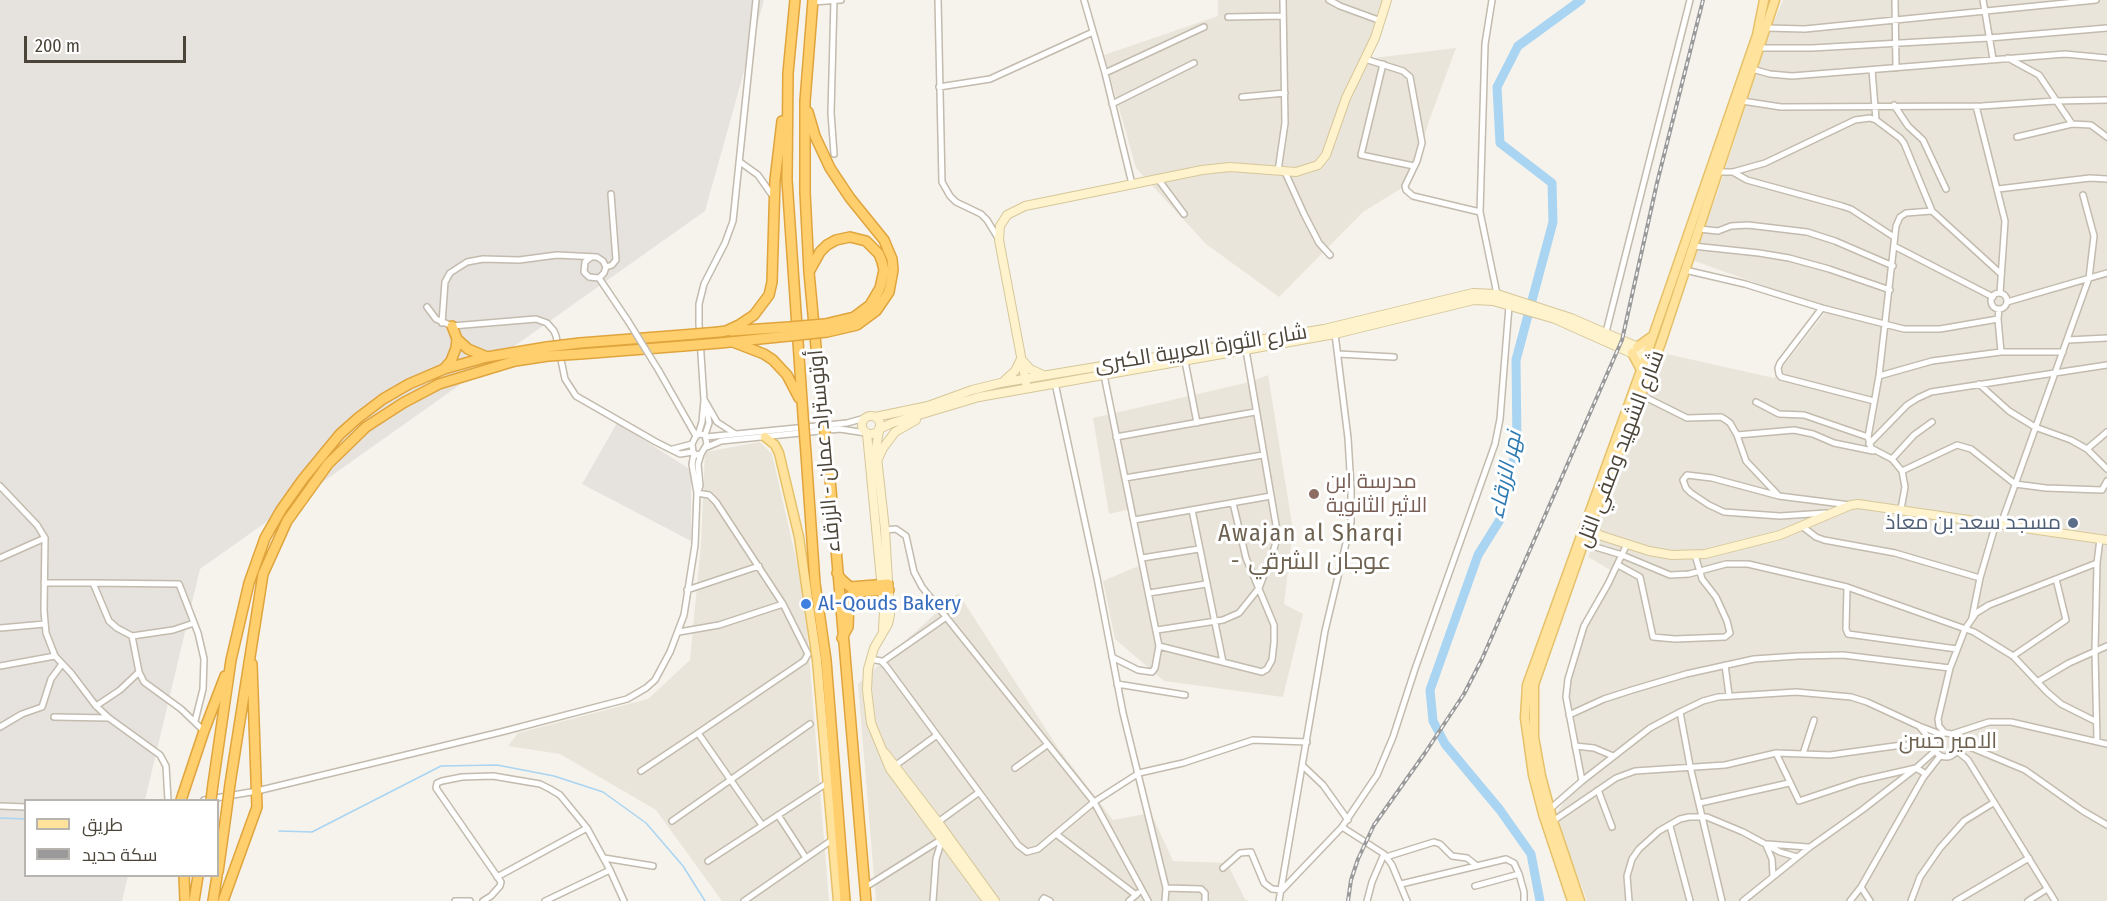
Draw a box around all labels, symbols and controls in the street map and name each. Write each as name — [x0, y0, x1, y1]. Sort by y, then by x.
scale bar — [27, 24, 189, 62]
text: 200 m — [35, 35, 80, 57]
street label: شارع الثورة العربية الكبرى — [1093, 320, 1309, 378]
street label: شارع الشهيد وصفي التل — [1572, 347, 1670, 551]
street label: أوتوستراد عمان - الزرقاء — [804, 349, 846, 553]
water label: نهر الزرقاء — [1484, 429, 1528, 521]
place label: مدرسة ابن الاثير الثانوية — [1326, 469, 1427, 519]
marker: مدرسة ابن الاثير الثانوية — [1307, 487, 1321, 501]
place label: مسجد سعد بن معاذ — [1885, 510, 2061, 536]
marker: مسجد سعد بن معاذ — [2066, 516, 2080, 530]
district label: Awajan al Sharqi - عوجان الشرقي — [1218, 520, 1404, 576]
place label: Al-Qouds Bakery — [818, 591, 961, 617]
marker: Al-Qouds Bakery — [799, 597, 813, 611]
district label: الامير حسن — [1899, 729, 1997, 755]
legend — [24, 799, 219, 877]
text: طريق — [82, 814, 123, 836]
text: سكة حديد — [82, 844, 157, 866]

